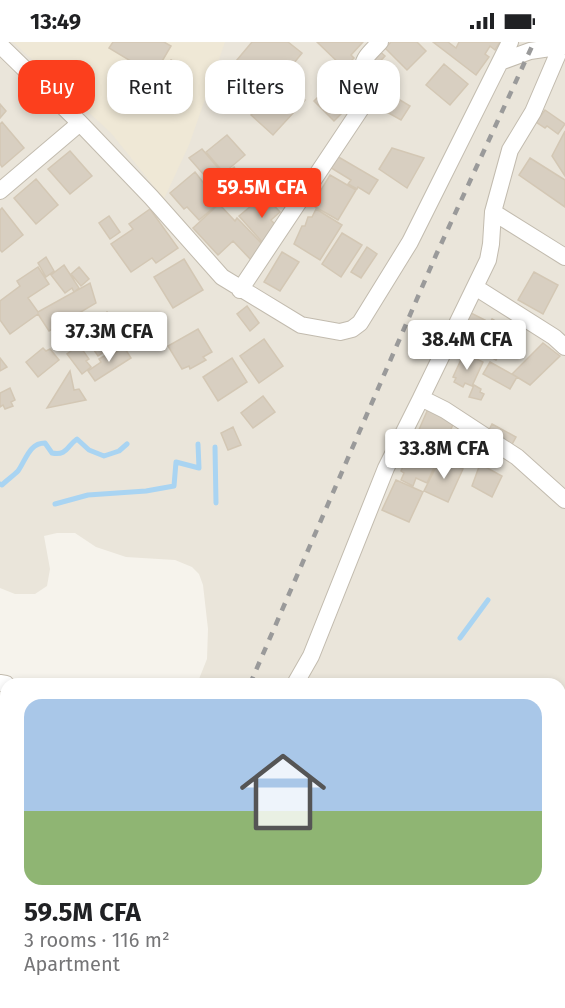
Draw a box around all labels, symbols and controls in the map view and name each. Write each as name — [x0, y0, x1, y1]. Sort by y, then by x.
text: 13:49 — [30, 8, 81, 35]
chip: Buy — [18, 60, 95, 114]
chip: Rent — [107, 60, 193, 114]
chip: Filters — [205, 60, 305, 114]
chip: New — [317, 60, 400, 114]
pin: 59.5M CFA — [193, 168, 331, 219]
text: 59.5M CFA — [217, 175, 307, 199]
pin: 37.3M CFA — [40, 312, 178, 363]
text: 37.3M CFA — [65, 319, 153, 343]
pin: 38.4M CFA — [398, 320, 536, 371]
text: 38.4M CFA — [422, 327, 512, 351]
pin: 33.8M CFA — [375, 429, 513, 480]
text: 33.8M CFA — [399, 436, 489, 460]
icon: home — [229, 738, 337, 846]
text: 59.5M CFA — [24, 897, 141, 928]
text: 3 rooms · 116 m² — [24, 928, 170, 952]
text: Apartment — [24, 952, 120, 976]

